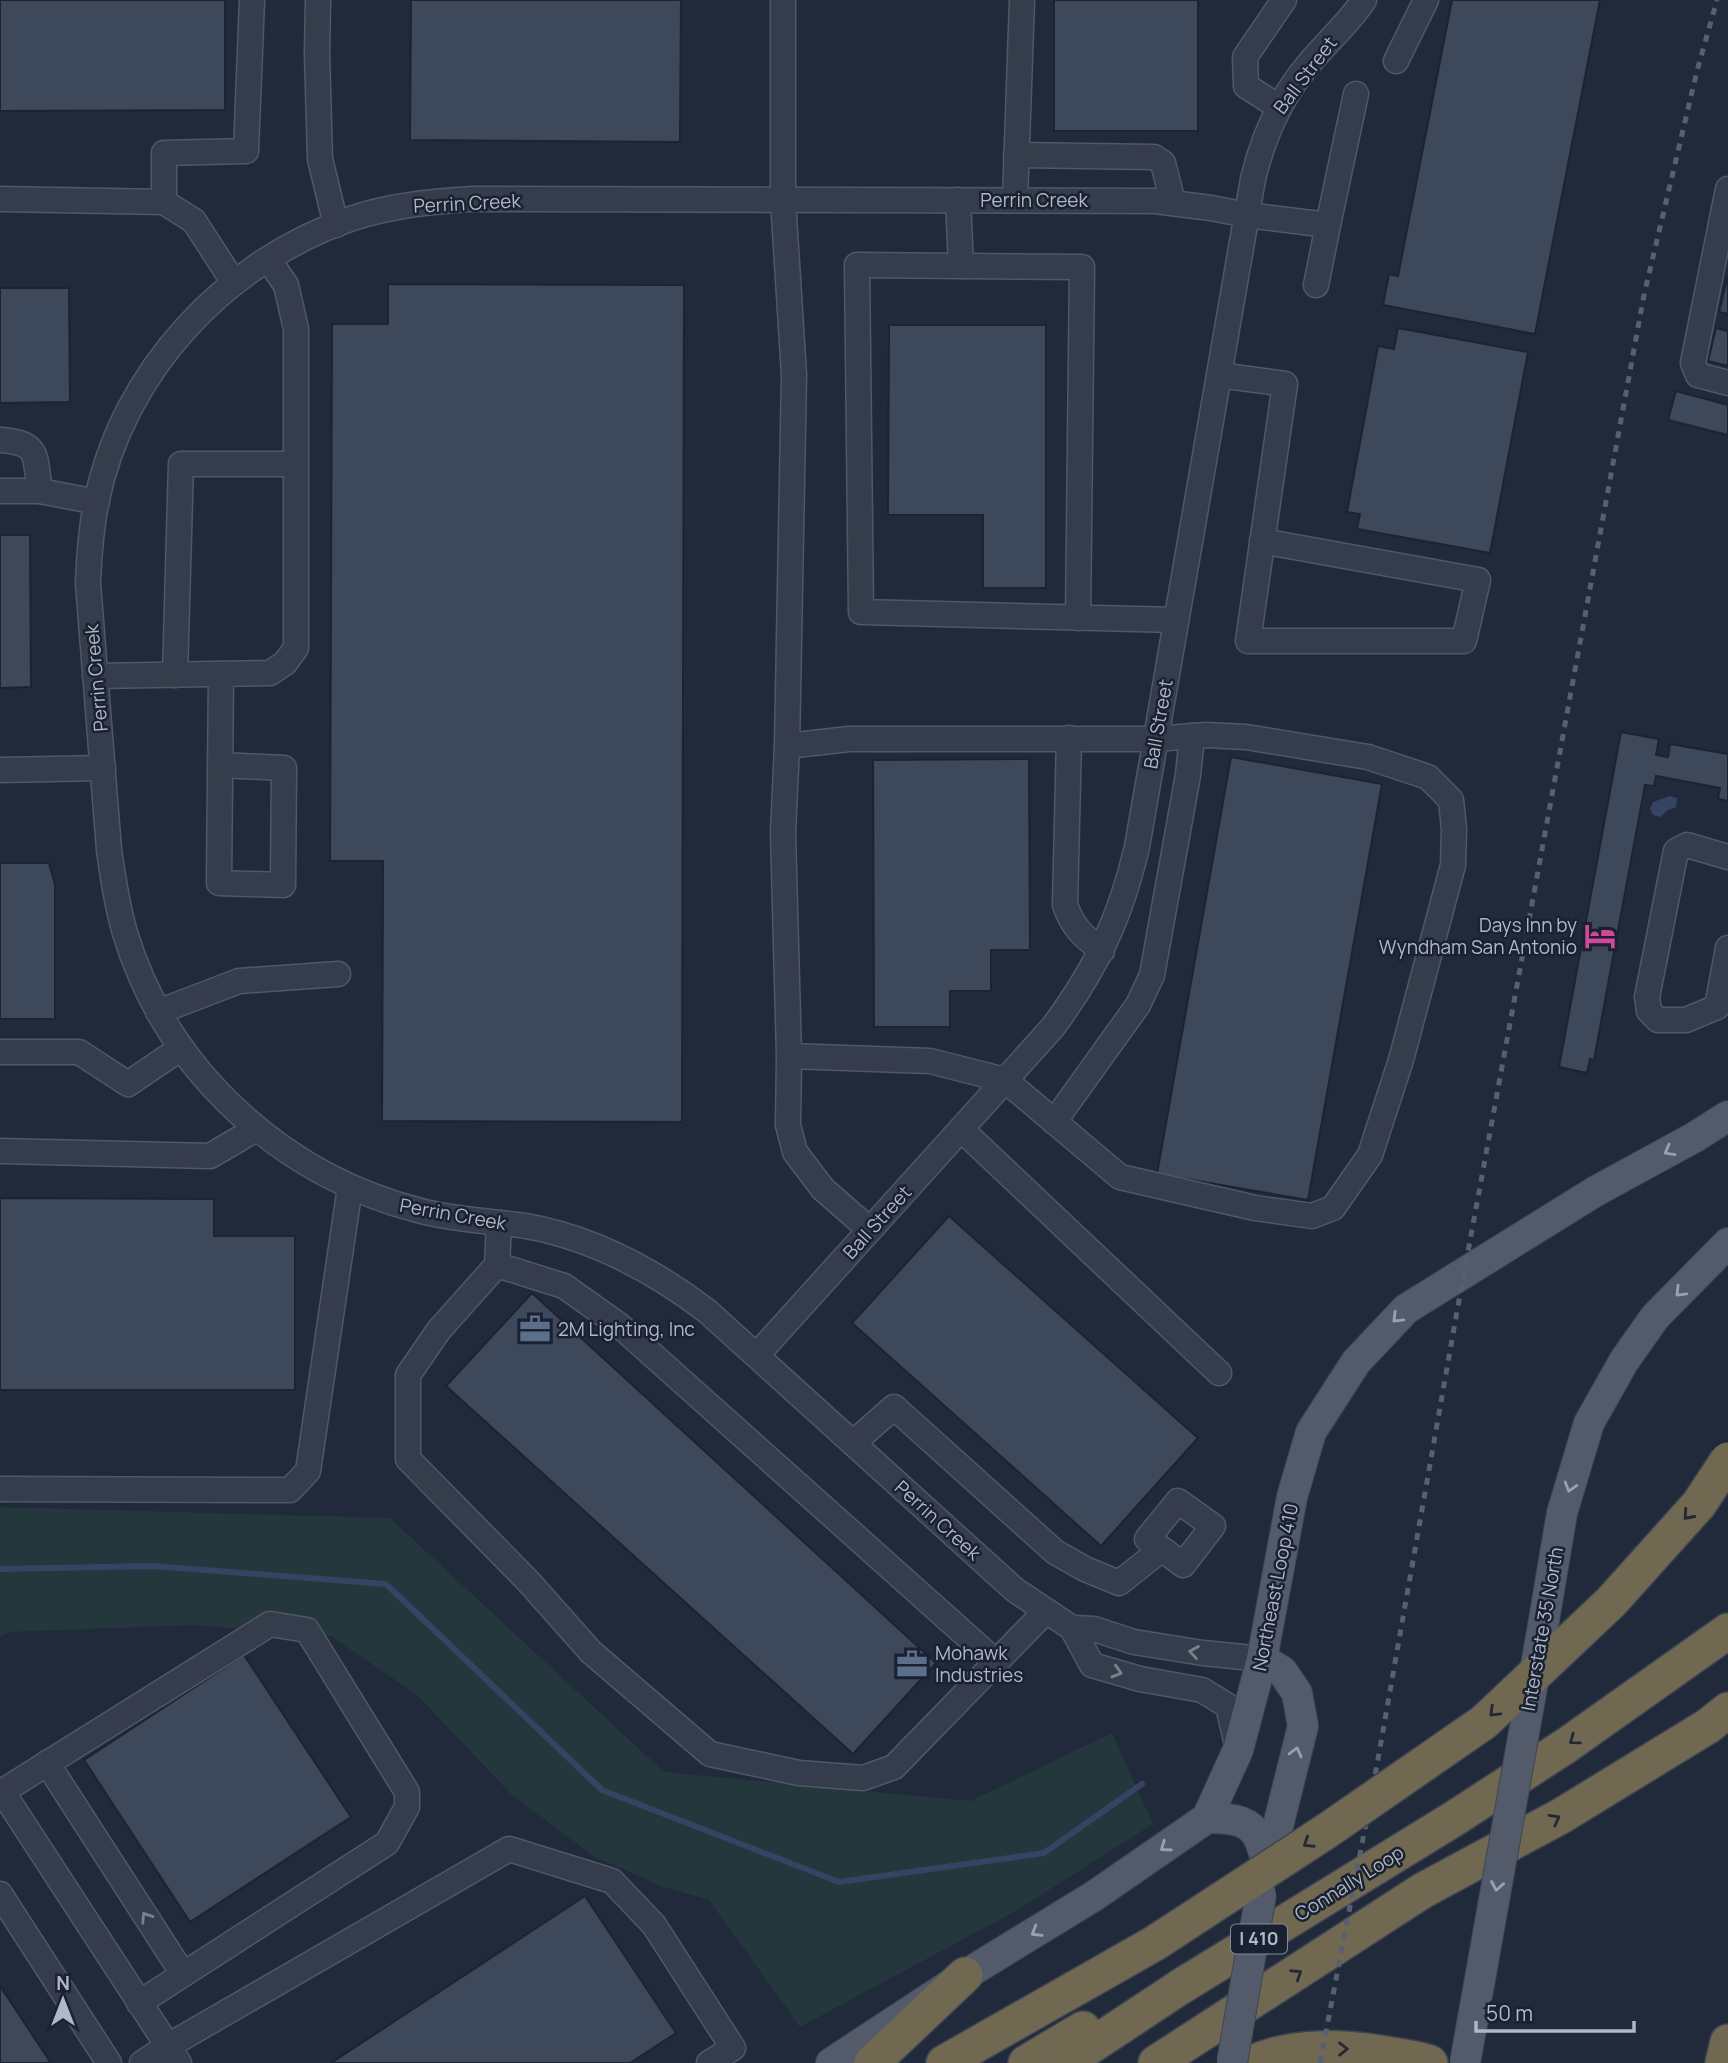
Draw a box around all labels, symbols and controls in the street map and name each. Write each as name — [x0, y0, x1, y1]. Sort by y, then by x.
street label: Ball Street — [1267, 31, 1343, 119]
street label: Perrin Creek — [413, 187, 522, 219]
street label: Perrin Creek — [980, 187, 1088, 213]
street label: Perrin Creek — [78, 623, 114, 733]
street label: Ball Street — [1137, 677, 1179, 771]
place label: Days Inn by Wyndham San Antonio — [1379, 912, 1577, 960]
hotel icon: Days Inn by Wyndham San Antonio — [1583, 919, 1617, 953]
one-way arrow — [1664, 1143, 1677, 1156]
street label: Ball Street — [837, 1180, 917, 1264]
street label: Perrin Creek — [398, 1192, 509, 1236]
one-way arrow — [1675, 1283, 1688, 1296]
one-way arrow — [1392, 1310, 1405, 1323]
office icon: 2M Lighting, Inc — [518, 1312, 552, 1346]
place label: 2M Lighting, Inc — [558, 1316, 695, 1342]
street label: Perrin Creek — [889, 1474, 987, 1566]
one-way arrow — [1564, 1481, 1579, 1493]
street label: Northeast Loop 410 — [1246, 1501, 1304, 1673]
one-way arrow — [1684, 1507, 1696, 1520]
street label: Interstate 35 North — [1515, 1545, 1569, 1713]
place label: Mohawk Industries — [935, 1640, 1023, 1688]
one-way arrow — [1188, 1645, 1200, 1660]
office icon: Mohawk Industries — [895, 1647, 929, 1681]
one-way arrow — [1111, 1664, 1123, 1679]
one-way arrow — [1489, 1704, 1502, 1717]
one-way arrow — [1569, 1731, 1582, 1744]
one-way arrow — [1288, 1747, 1302, 1759]
one-way arrow — [1547, 1814, 1560, 1827]
one-way arrow — [1303, 1835, 1316, 1847]
one-way arrow — [1160, 1839, 1173, 1851]
street label: Connally Loop — [1289, 1839, 1409, 1927]
one-way arrow — [1490, 1880, 1505, 1892]
one-way arrow — [142, 1912, 155, 1925]
one-way arrow — [1030, 1923, 1043, 1936]
road number: I 410 — [1231, 1924, 1287, 1954]
north arrow — [28, 1965, 98, 2035]
one-way arrow — [1289, 1969, 1302, 1982]
text: N — [56, 1970, 70, 1996]
scale bar — [1476, 1990, 1634, 2034]
text: 50 m — [1486, 1999, 1533, 2027]
one-way arrow — [1338, 2041, 1349, 2057]

